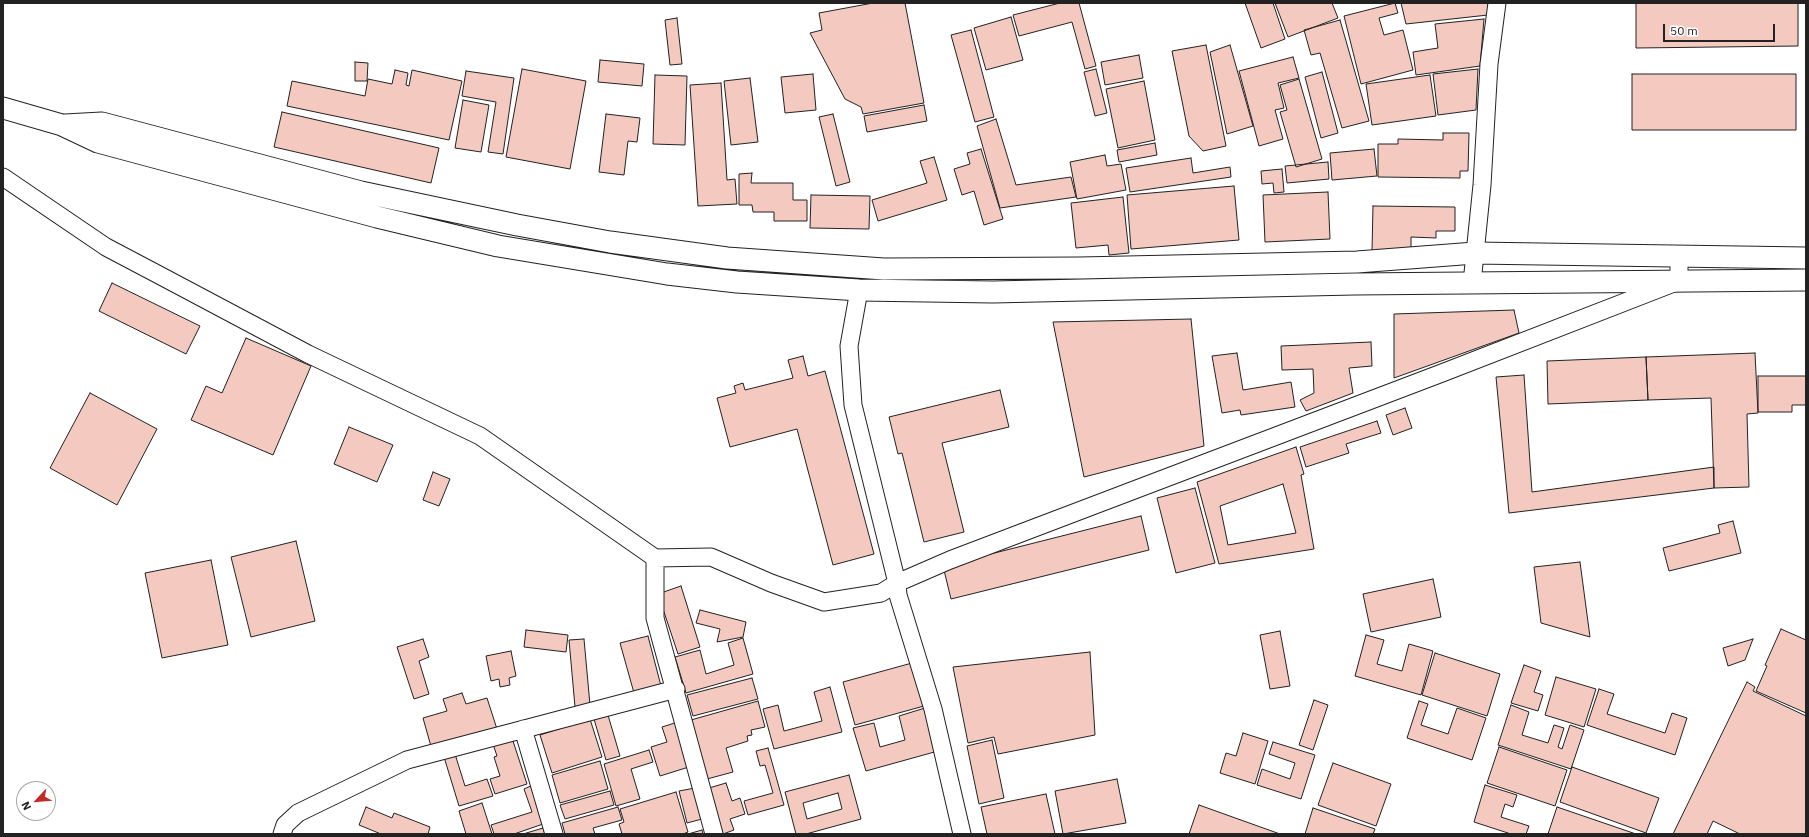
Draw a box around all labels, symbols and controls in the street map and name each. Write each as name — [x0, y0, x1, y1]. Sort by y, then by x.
scale bar — [1665, 16, 1777, 42]
text: 50 m — [1670, 23, 1698, 38]
north arrow — [16, 781, 56, 821]
text: N — [18, 799, 34, 812]

